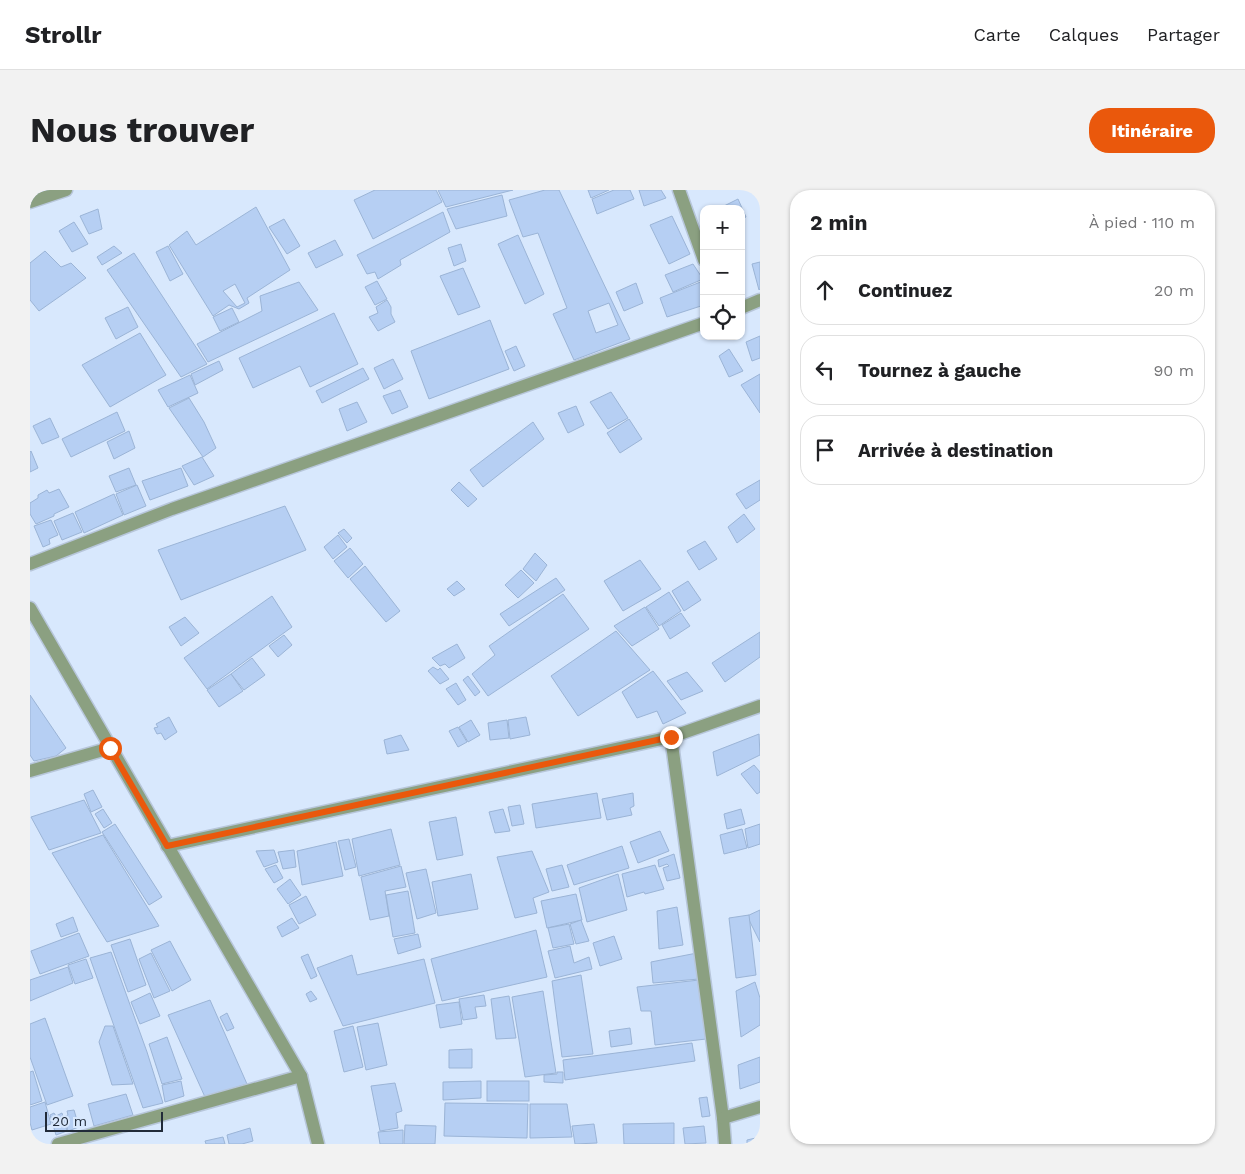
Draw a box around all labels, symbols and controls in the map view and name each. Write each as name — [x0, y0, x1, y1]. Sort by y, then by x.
text: Strollr — [25, 21, 102, 49]
text: Carte — [973, 24, 1021, 45]
text: Calques — [1049, 24, 1119, 45]
text: Partager — [1147, 24, 1220, 45]
button: Itinéraire — [1089, 108, 1215, 153]
text: Nous trouver — [30, 109, 254, 151]
map controls — [700, 205, 745, 340]
button: + — [700, 205, 745, 250]
text: 2 min — [810, 210, 867, 235]
text: À pied · 110 m — [1089, 213, 1195, 232]
button: − — [700, 250, 745, 295]
icon: ahead — [811, 276, 839, 304]
text: Continuez — [858, 279, 952, 302]
text: 20 m — [1154, 281, 1194, 300]
button: locate — [700, 295, 745, 340]
icon: left — [811, 356, 839, 384]
text: Tournez à gauche — [858, 359, 1021, 382]
text: 90 m — [1153, 361, 1194, 380]
icon: arrive — [811, 436, 839, 464]
text: Arrivée à destination — [858, 439, 1053, 462]
route end — [660, 726, 683, 749]
route start — [99, 737, 122, 760]
scale bar — [45, 1109, 162, 1132]
text: 20 m — [52, 1113, 87, 1129]

